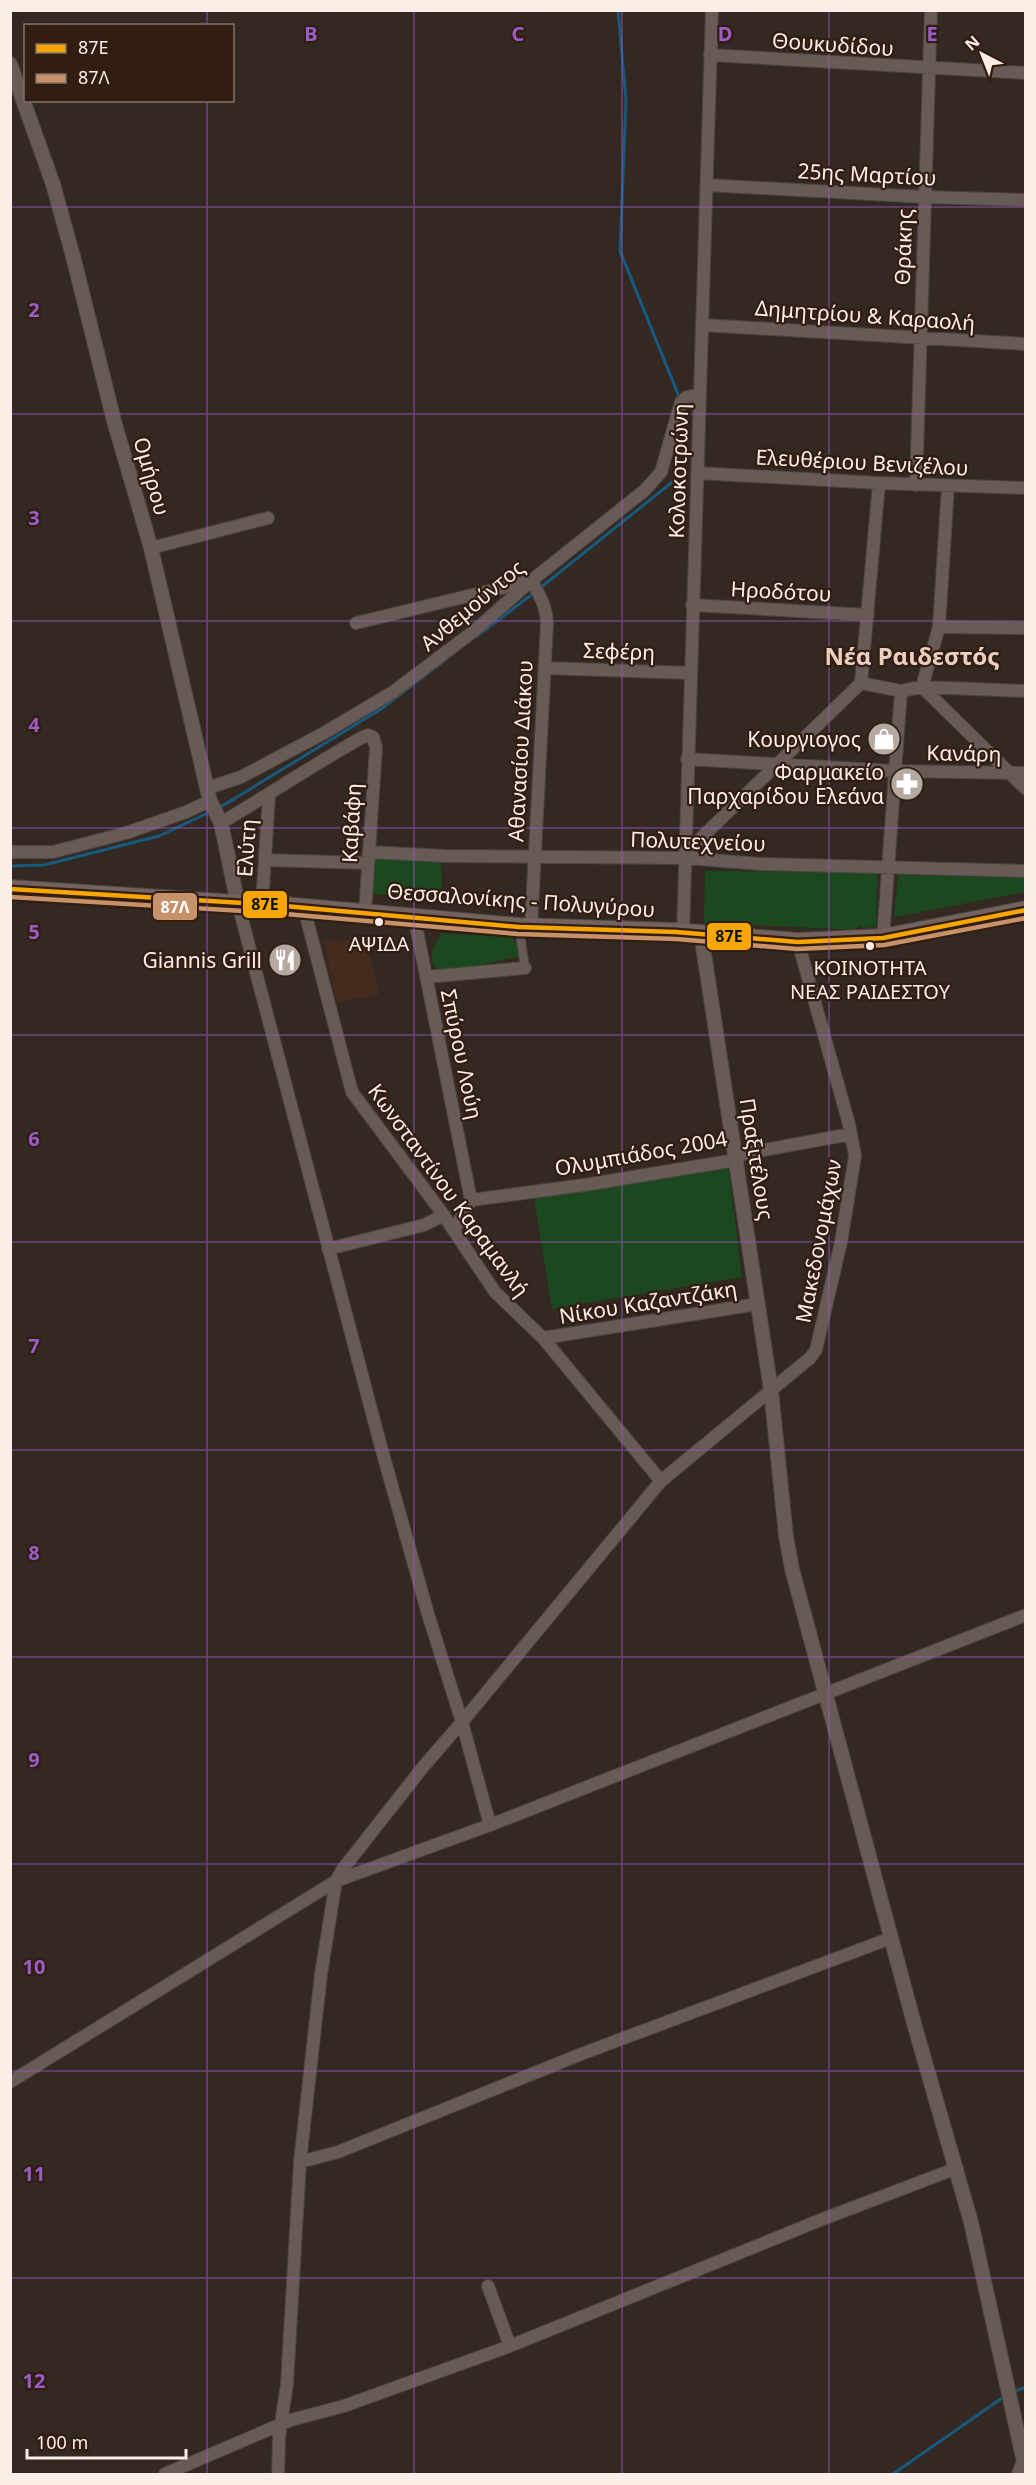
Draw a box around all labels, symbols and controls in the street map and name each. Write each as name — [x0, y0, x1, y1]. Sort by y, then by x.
text: B — [304, 20, 318, 47]
text: C — [512, 20, 525, 47]
text: D — [718, 20, 732, 47]
text: E — [926, 20, 938, 47]
legend — [24, 24, 234, 102]
north arrow — [952, 24, 1012, 84]
street label: Θουκυδίδου — [771, 26, 895, 62]
text: N — [960, 30, 984, 55]
text: 87Ε — [78, 35, 109, 59]
text: 87Λ — [78, 65, 110, 89]
street label: 25ης Μαρτίου — [797, 156, 937, 192]
street label: Θράκης — [888, 208, 918, 286]
street label: Δημητρίου & Καραολή — [754, 293, 976, 337]
text: 2 — [28, 296, 40, 323]
street label: Κολοκοτρώνη — [662, 403, 694, 539]
street label: Ομήρου — [127, 434, 177, 518]
street label: Ελευθέριου Βενιζέλου — [755, 442, 969, 482]
text: 3 — [28, 504, 40, 531]
street label: Ανθεμούντος — [414, 553, 530, 657]
street label: Ηροδότου — [730, 574, 832, 608]
street label: Σεφέρη — [582, 636, 656, 666]
district label: Νέα Ραιδεστός — [824, 639, 1000, 672]
street label: Αθανασίου Διάκου — [501, 659, 539, 843]
text: 4 — [28, 711, 40, 738]
shop icon: Κουργιογος — [866, 721, 902, 757]
place label: Κουργιογος — [747, 725, 861, 753]
street label: Κανάρη — [926, 738, 1002, 768]
place label: Φαρμακείο Παρχαρίδου Ελεάνα — [687, 758, 884, 810]
pharmacy icon: Φαρμακείο Παρχαρίδου Ελεάνα — [889, 766, 925, 802]
street label: Καβάφη — [335, 782, 367, 864]
street label: Ελύτη — [230, 818, 262, 878]
street label: Πολυτεχνείου — [630, 825, 766, 857]
street label: Θεσσαλονίκης - Πολυγύρου — [386, 877, 656, 923]
line badge: 87Ε — [242, 890, 288, 919]
line badge: 87Λ — [152, 892, 198, 921]
text: 87Ε — [251, 893, 279, 915]
text: 87Λ — [161, 896, 190, 918]
marker: ΑΨΙΔΑ — [373, 916, 385, 928]
text: 5 — [28, 918, 40, 945]
line badge: 87Ε — [706, 922, 752, 951]
text: 87Ε — [715, 925, 743, 947]
place label: ΑΨΙΔΑ — [349, 930, 409, 957]
marker: ΚΟΙΝΟΤΗΤΑ ΝΕΑΣ ΡΑΙΔΕΣΤΟΥ — [864, 940, 876, 952]
restaurant icon: Giannis Grill — [267, 942, 303, 978]
place label: Giannis Grill — [142, 946, 262, 974]
place label: ΚΟΙΝΟΤΗΤΑ ΝΕΑΣ ΡΑΙΔΕΣΤΟΥ — [790, 954, 951, 1005]
street label: Σπύρου Λούη — [435, 986, 489, 1122]
street label: Κωνσταντίνου Καραμανλή — [362, 1078, 536, 1302]
street label: Πραξιτέλους — [734, 1096, 780, 1222]
street label: Ολυμπιάδος 2004 — [553, 1124, 729, 1182]
text: 6 — [28, 1125, 40, 1152]
street label: Μακεδονομάχων — [788, 1157, 848, 1325]
street label: Νίκου Καζαντζάκη — [557, 1274, 739, 1330]
text: 7 — [28, 1332, 40, 1359]
text: 8 — [28, 1539, 40, 1566]
text: 9 — [28, 1746, 40, 1773]
text: 10 — [23, 1953, 45, 1980]
text: 11 — [23, 2160, 45, 2187]
text: 12 — [23, 2367, 45, 2394]
scale bar — [27, 2422, 186, 2460]
text: 100 m — [36, 2430, 88, 2454]

